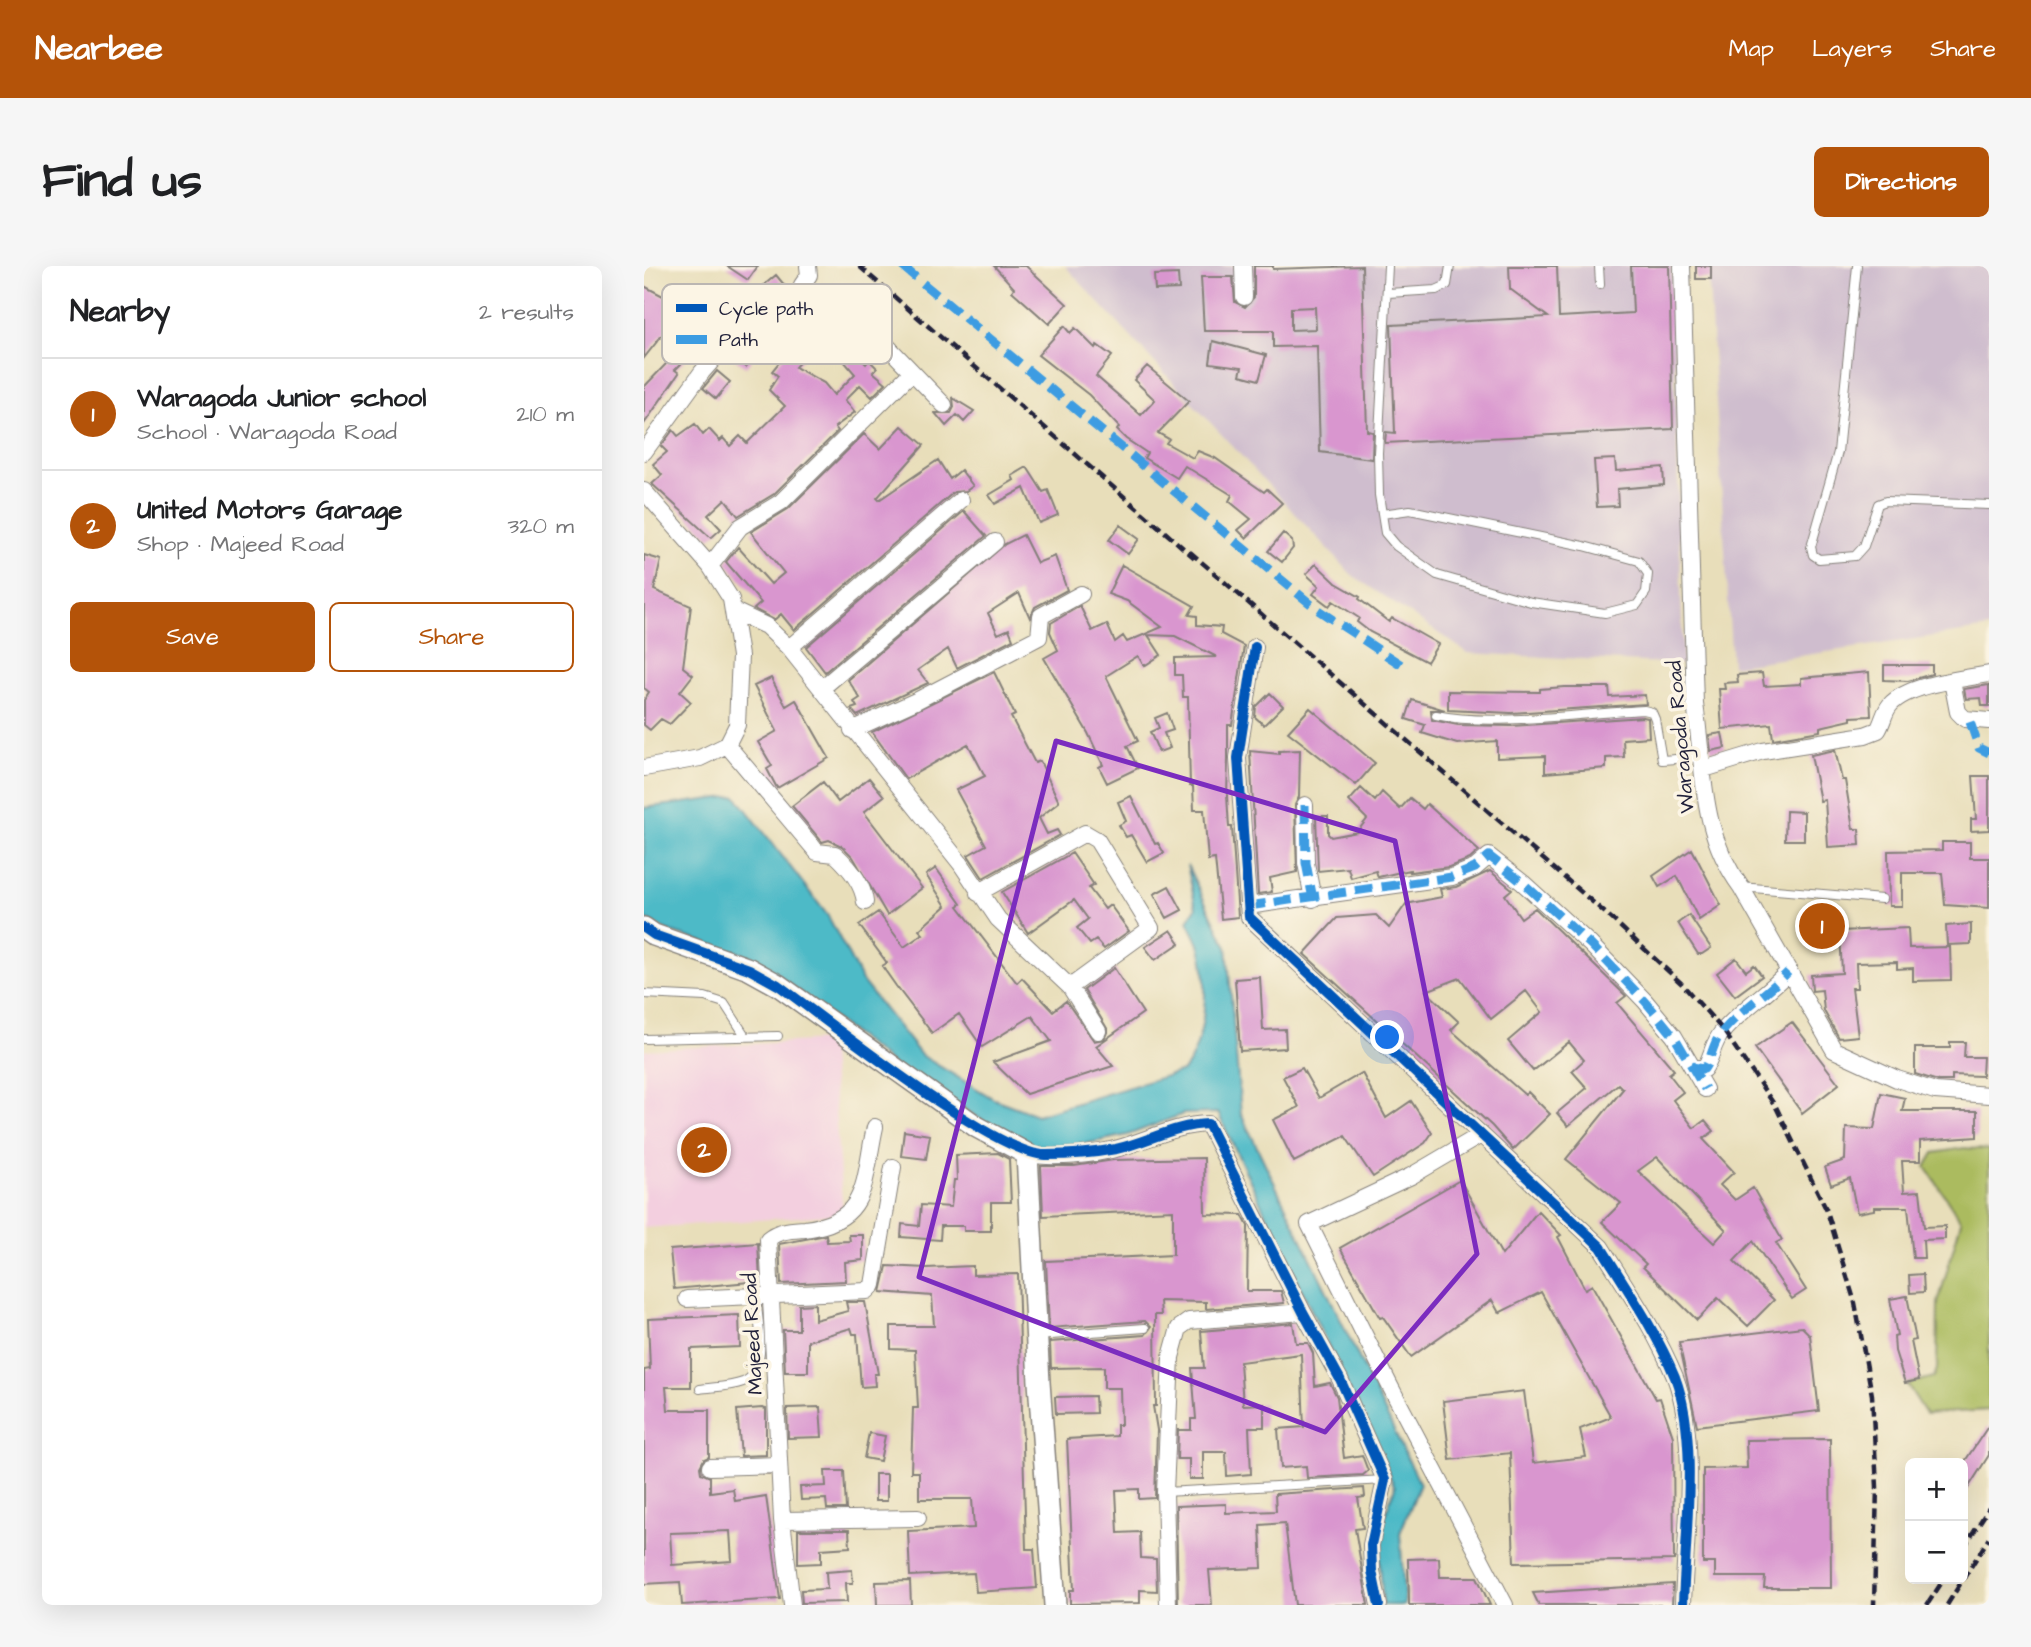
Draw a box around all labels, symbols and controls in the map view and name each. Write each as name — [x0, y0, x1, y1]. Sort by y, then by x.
text: Nearbee — [35, 26, 163, 72]
text: Map — [1729, 32, 1774, 66]
text: Layers — [1812, 32, 1892, 66]
text: Share — [1930, 32, 1996, 66]
button: Directions — [1814, 147, 1989, 217]
text: Find us — [42, 148, 202, 216]
legend — [662, 284, 892, 364]
text: Nearby — [70, 291, 170, 333]
text: 2 results — [479, 296, 574, 328]
text: Cycle path — [719, 296, 814, 324]
text: Path — [719, 327, 758, 354]
text: Waragoda Junior school — [137, 380, 426, 416]
text: 1 — [92, 398, 94, 430]
text: 210 m — [516, 398, 574, 430]
text: School · Waragoda Road — [137, 416, 397, 448]
text: United Motors Garage — [137, 492, 402, 528]
text: 2 — [86, 510, 100, 542]
text: 320 m — [508, 510, 574, 542]
text: Shop · Majeed Road — [137, 528, 344, 560]
button: Save — [70, 602, 315, 672]
button: Share — [329, 602, 574, 672]
street label: Waragoda Road — [1659, 659, 1704, 815]
pin: 1 — [1799, 900, 1845, 952]
your location — [1370, 1020, 1404, 1054]
pin: 2 — [681, 1124, 727, 1176]
street label: Majeed Road — [735, 1272, 770, 1396]
map controls — [1905, 1458, 1968, 1584]
button: + — [1905, 1458, 1968, 1521]
button: − — [1905, 1521, 1968, 1584]

